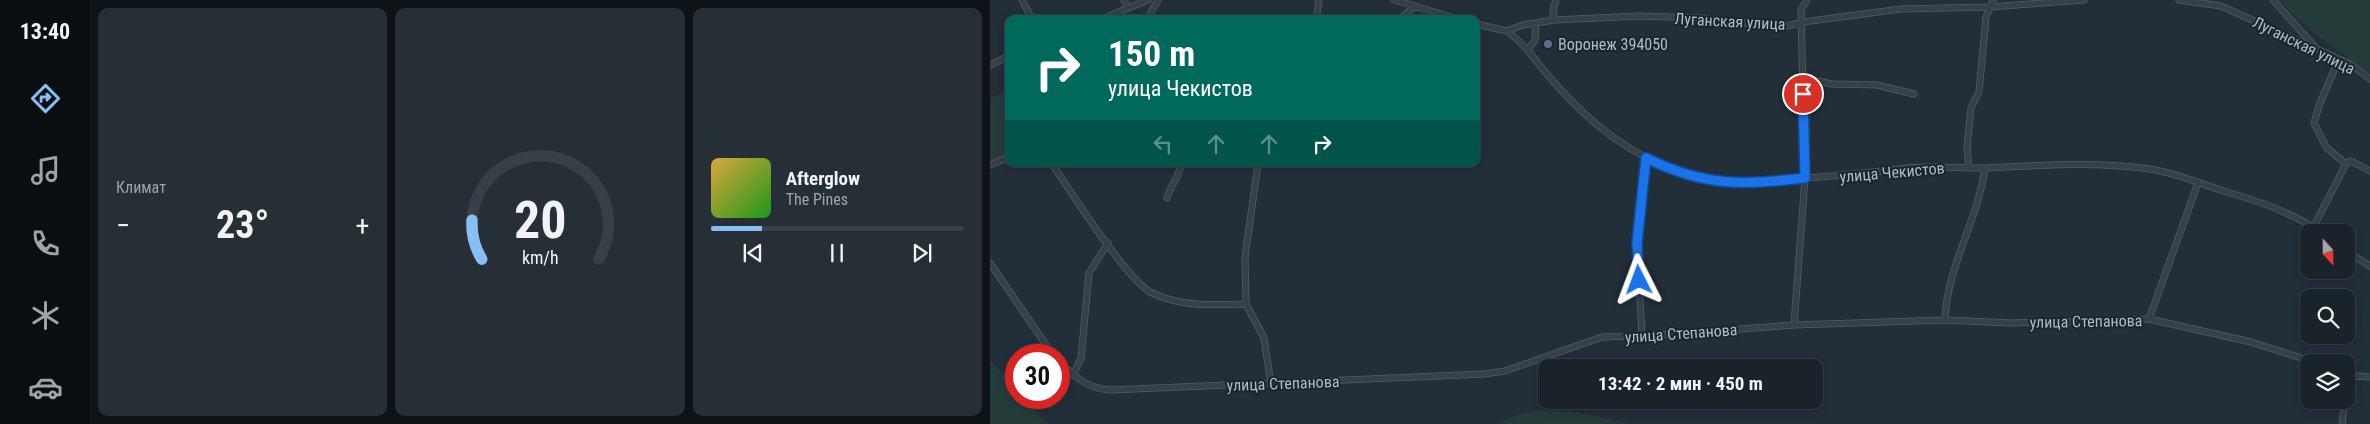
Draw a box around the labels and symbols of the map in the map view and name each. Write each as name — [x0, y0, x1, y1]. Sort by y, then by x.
street label: Луганская улица — [1674, 9, 1786, 34]
street label: Луганская улица — [2250, 13, 2358, 78]
place label: Воронеж 394050 — [1558, 35, 1668, 54]
marker: Воронеж 394050 — [1542, 38, 1554, 50]
pin — [1782, 73, 1824, 115]
street label: улица Чекистов — [1839, 158, 1945, 187]
north arrow — [2300, 224, 2355, 279]
position arrow — [1612, 253, 1664, 305]
street label: улица Степанова — [2029, 311, 2143, 332]
street label: улица Степанова — [1624, 320, 1738, 347]
speed limit sign: 30 — [1005, 344, 1070, 409]
street label: улица Степанова — [1226, 372, 1340, 395]

